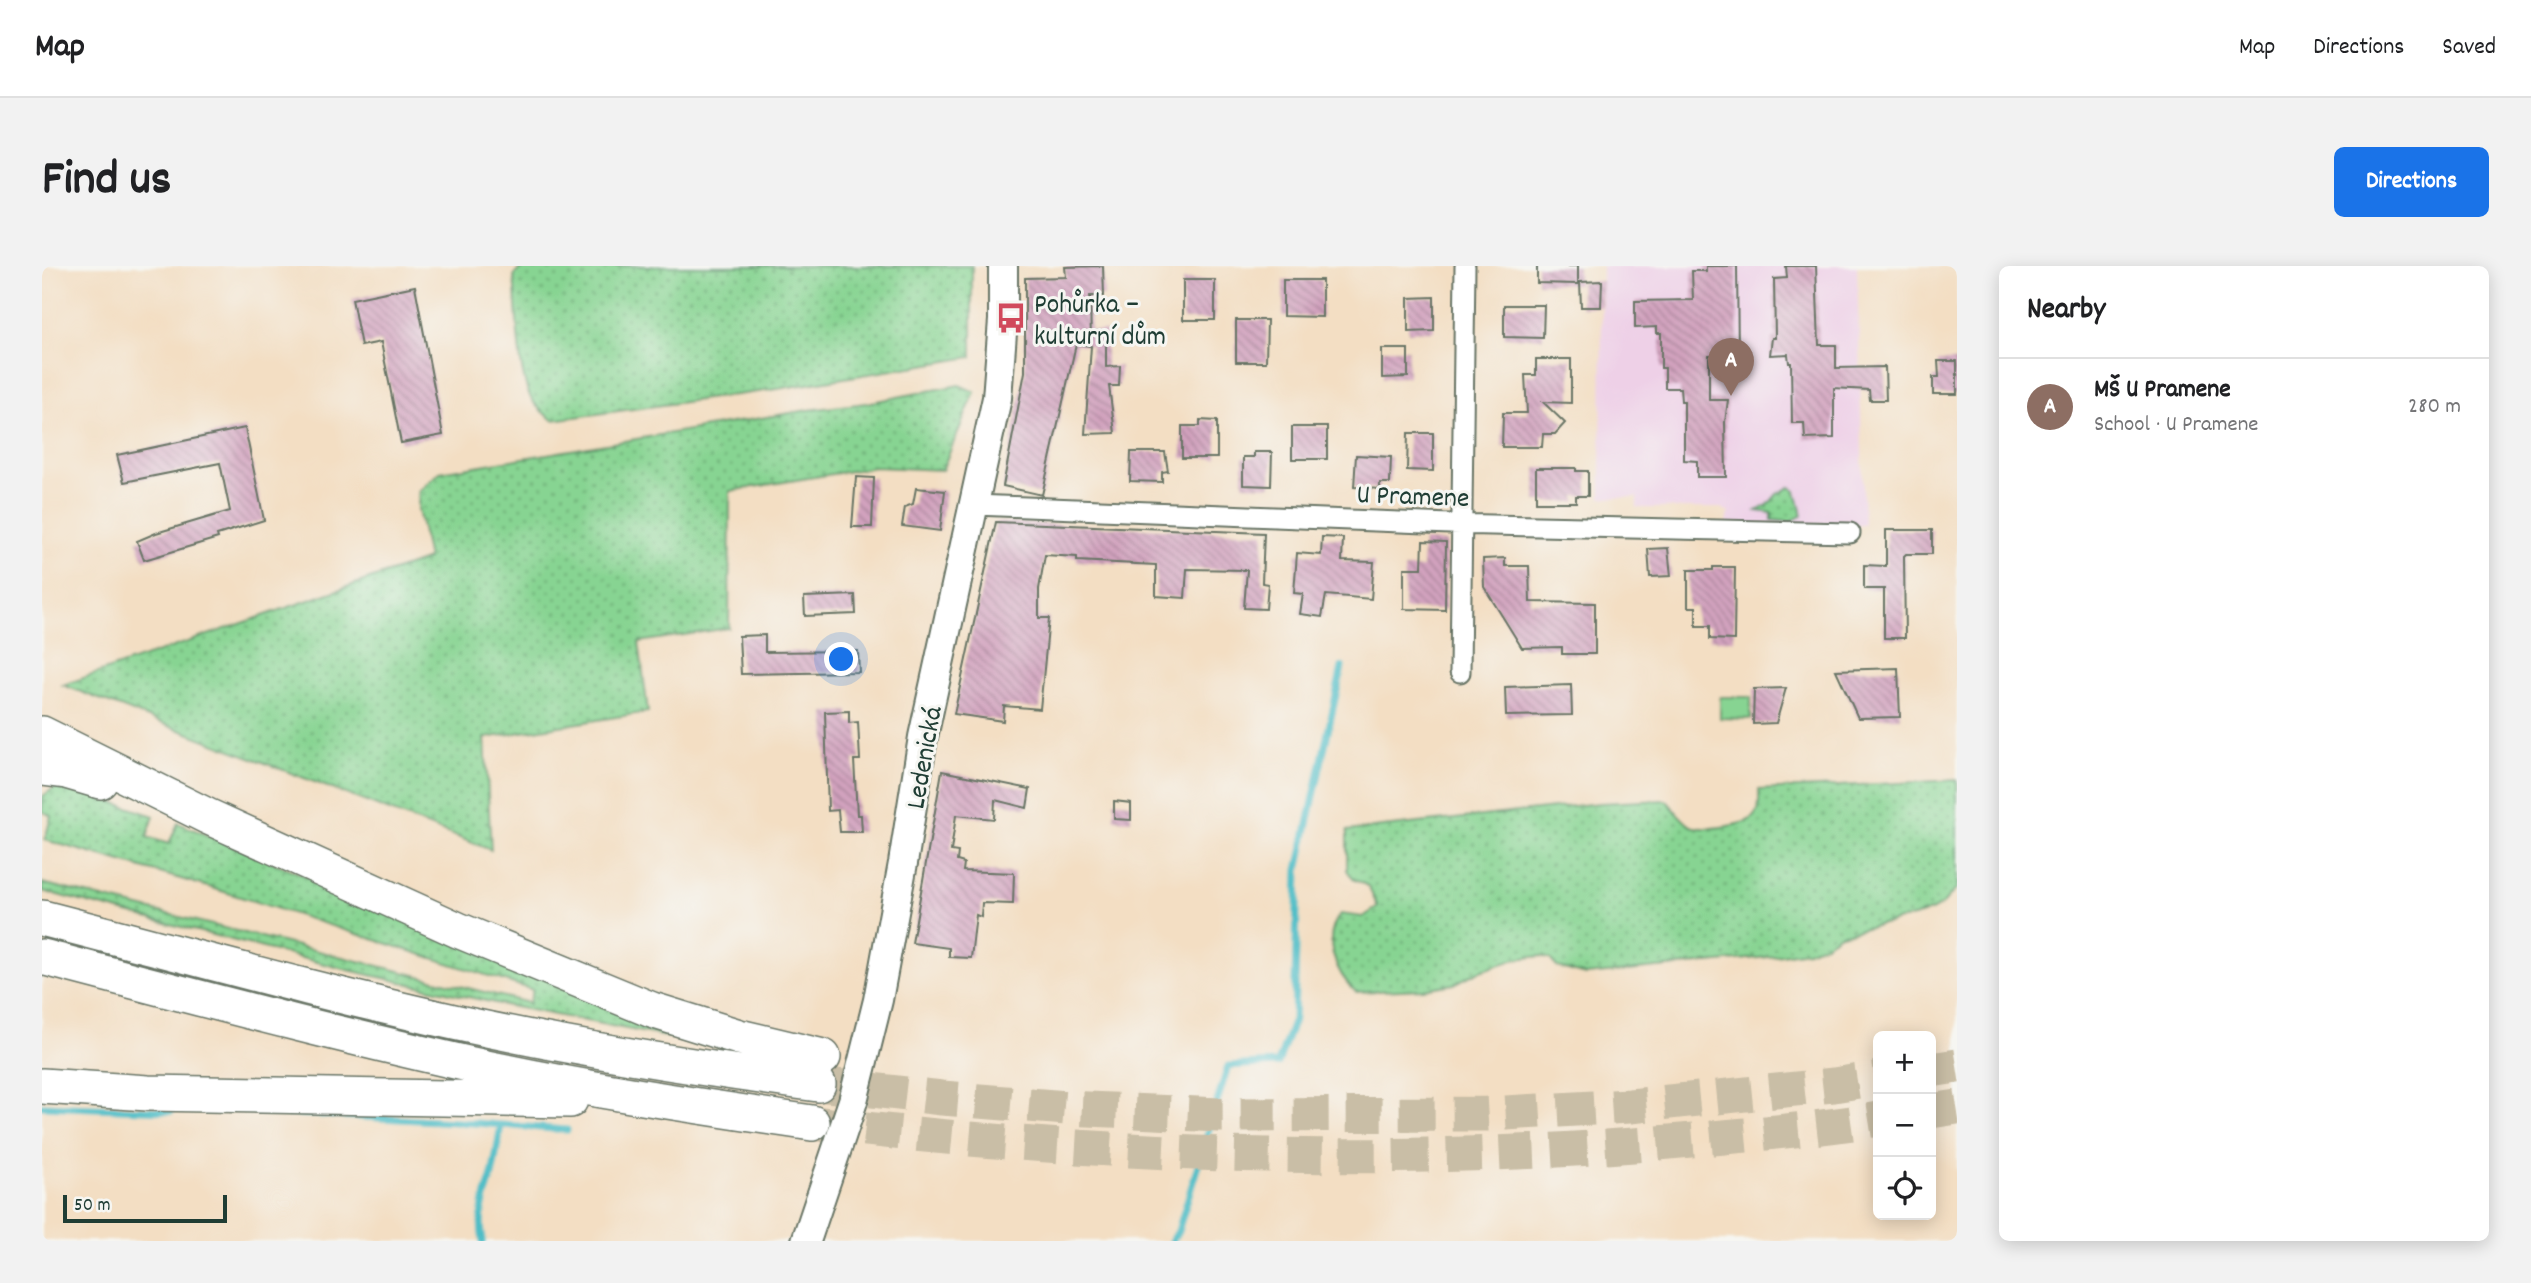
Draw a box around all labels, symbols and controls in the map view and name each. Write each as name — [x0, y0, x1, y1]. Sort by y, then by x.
text: Map — [35, 25, 85, 72]
text: Map — [2239, 31, 2275, 65]
text: Directions — [2313, 31, 2404, 65]
text: Saved — [2442, 31, 2496, 65]
text: Find us — [42, 147, 171, 217]
button: Directions — [2334, 147, 2489, 217]
place label: Pohůrka – kulturní dům — [1034, 287, 1166, 359]
text: Nearby — [2027, 290, 2105, 333]
bus stop icon: Pohůrka – kulturní dům — [994, 301, 1028, 335]
pin: A — [1708, 338, 1754, 396]
text: MŠ U Pramene — [2094, 372, 2231, 409]
text: A — [2044, 391, 2056, 424]
text: 280 m — [2408, 391, 2461, 424]
text: School · U Pramene — [2094, 409, 2258, 442]
street label: U Pramene — [1356, 477, 1470, 521]
your location — [824, 642, 858, 676]
street label: Ledenická — [898, 703, 956, 813]
map controls — [1873, 1031, 1936, 1220]
button: + — [1873, 1031, 1936, 1094]
button: − — [1873, 1094, 1936, 1157]
button: locate — [1873, 1157, 1936, 1220]
scale bar — [63, 1192, 228, 1224]
text: 50 m — [74, 1193, 111, 1220]

